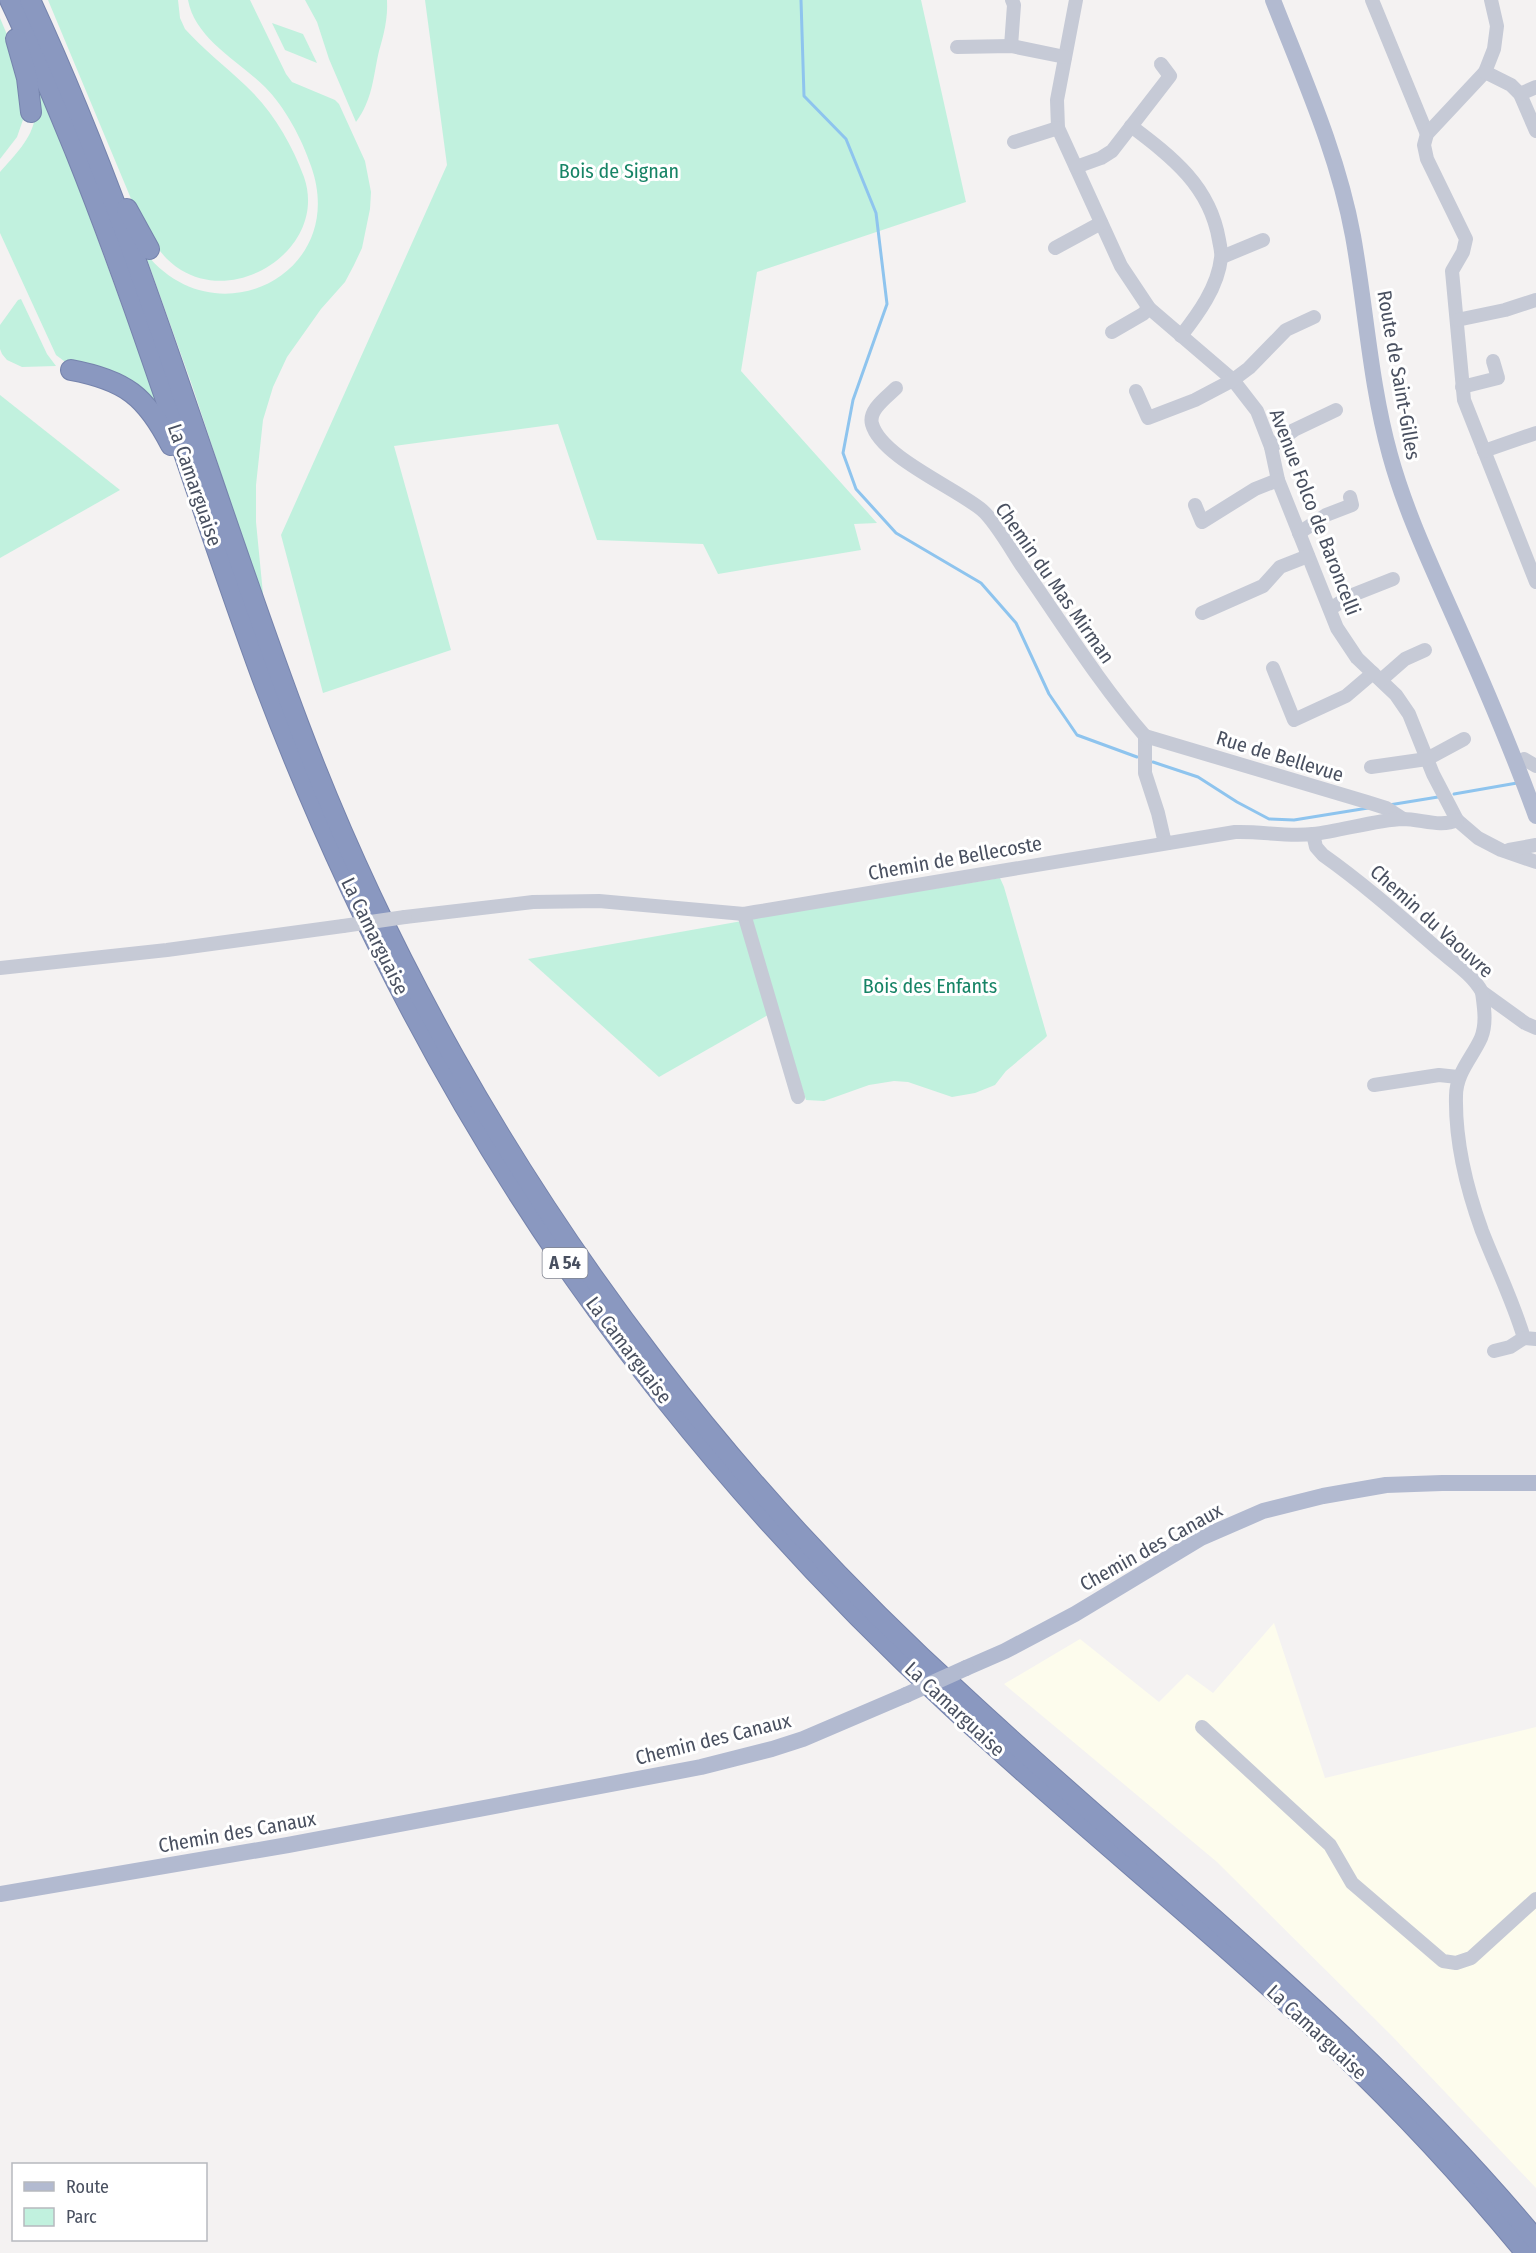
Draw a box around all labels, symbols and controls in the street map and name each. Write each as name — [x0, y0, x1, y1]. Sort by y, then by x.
park label: Bois de Signan — [559, 159, 679, 183]
street label: Route de Saint-Gilles — [1372, 288, 1426, 462]
street label: Avenue Folco de Baroncelli — [1265, 405, 1365, 619]
street label: La Camarguaise — [163, 421, 227, 549]
street label: Chemin du Mas Mirman — [990, 498, 1120, 668]
street label: Rue de Bellevue — [1214, 725, 1346, 787]
street label: Chemin de Bellecoste — [866, 831, 1044, 885]
street label: Chemin du Vaouvre — [1366, 859, 1498, 983]
street label: La Camarguaise — [336, 873, 414, 999]
park label: Bois des Enfants — [863, 974, 997, 998]
road number: A 54 — [542, 1248, 588, 1278]
street label: La Camarguaise — [581, 1292, 677, 1408]
street label: Chemin des Canaux — [1076, 1498, 1227, 1596]
street label: La Camarguaise — [900, 1657, 1010, 1761]
street label: Chemin des Canaux — [633, 1708, 793, 1770]
street label: Chemin des Canaux — [157, 1806, 318, 1858]
street label: La Camarguaise — [1262, 1980, 1372, 2084]
legend — [12, 2163, 207, 2241]
text: Route — [66, 2176, 109, 2198]
text: Parc — [66, 2206, 97, 2228]

